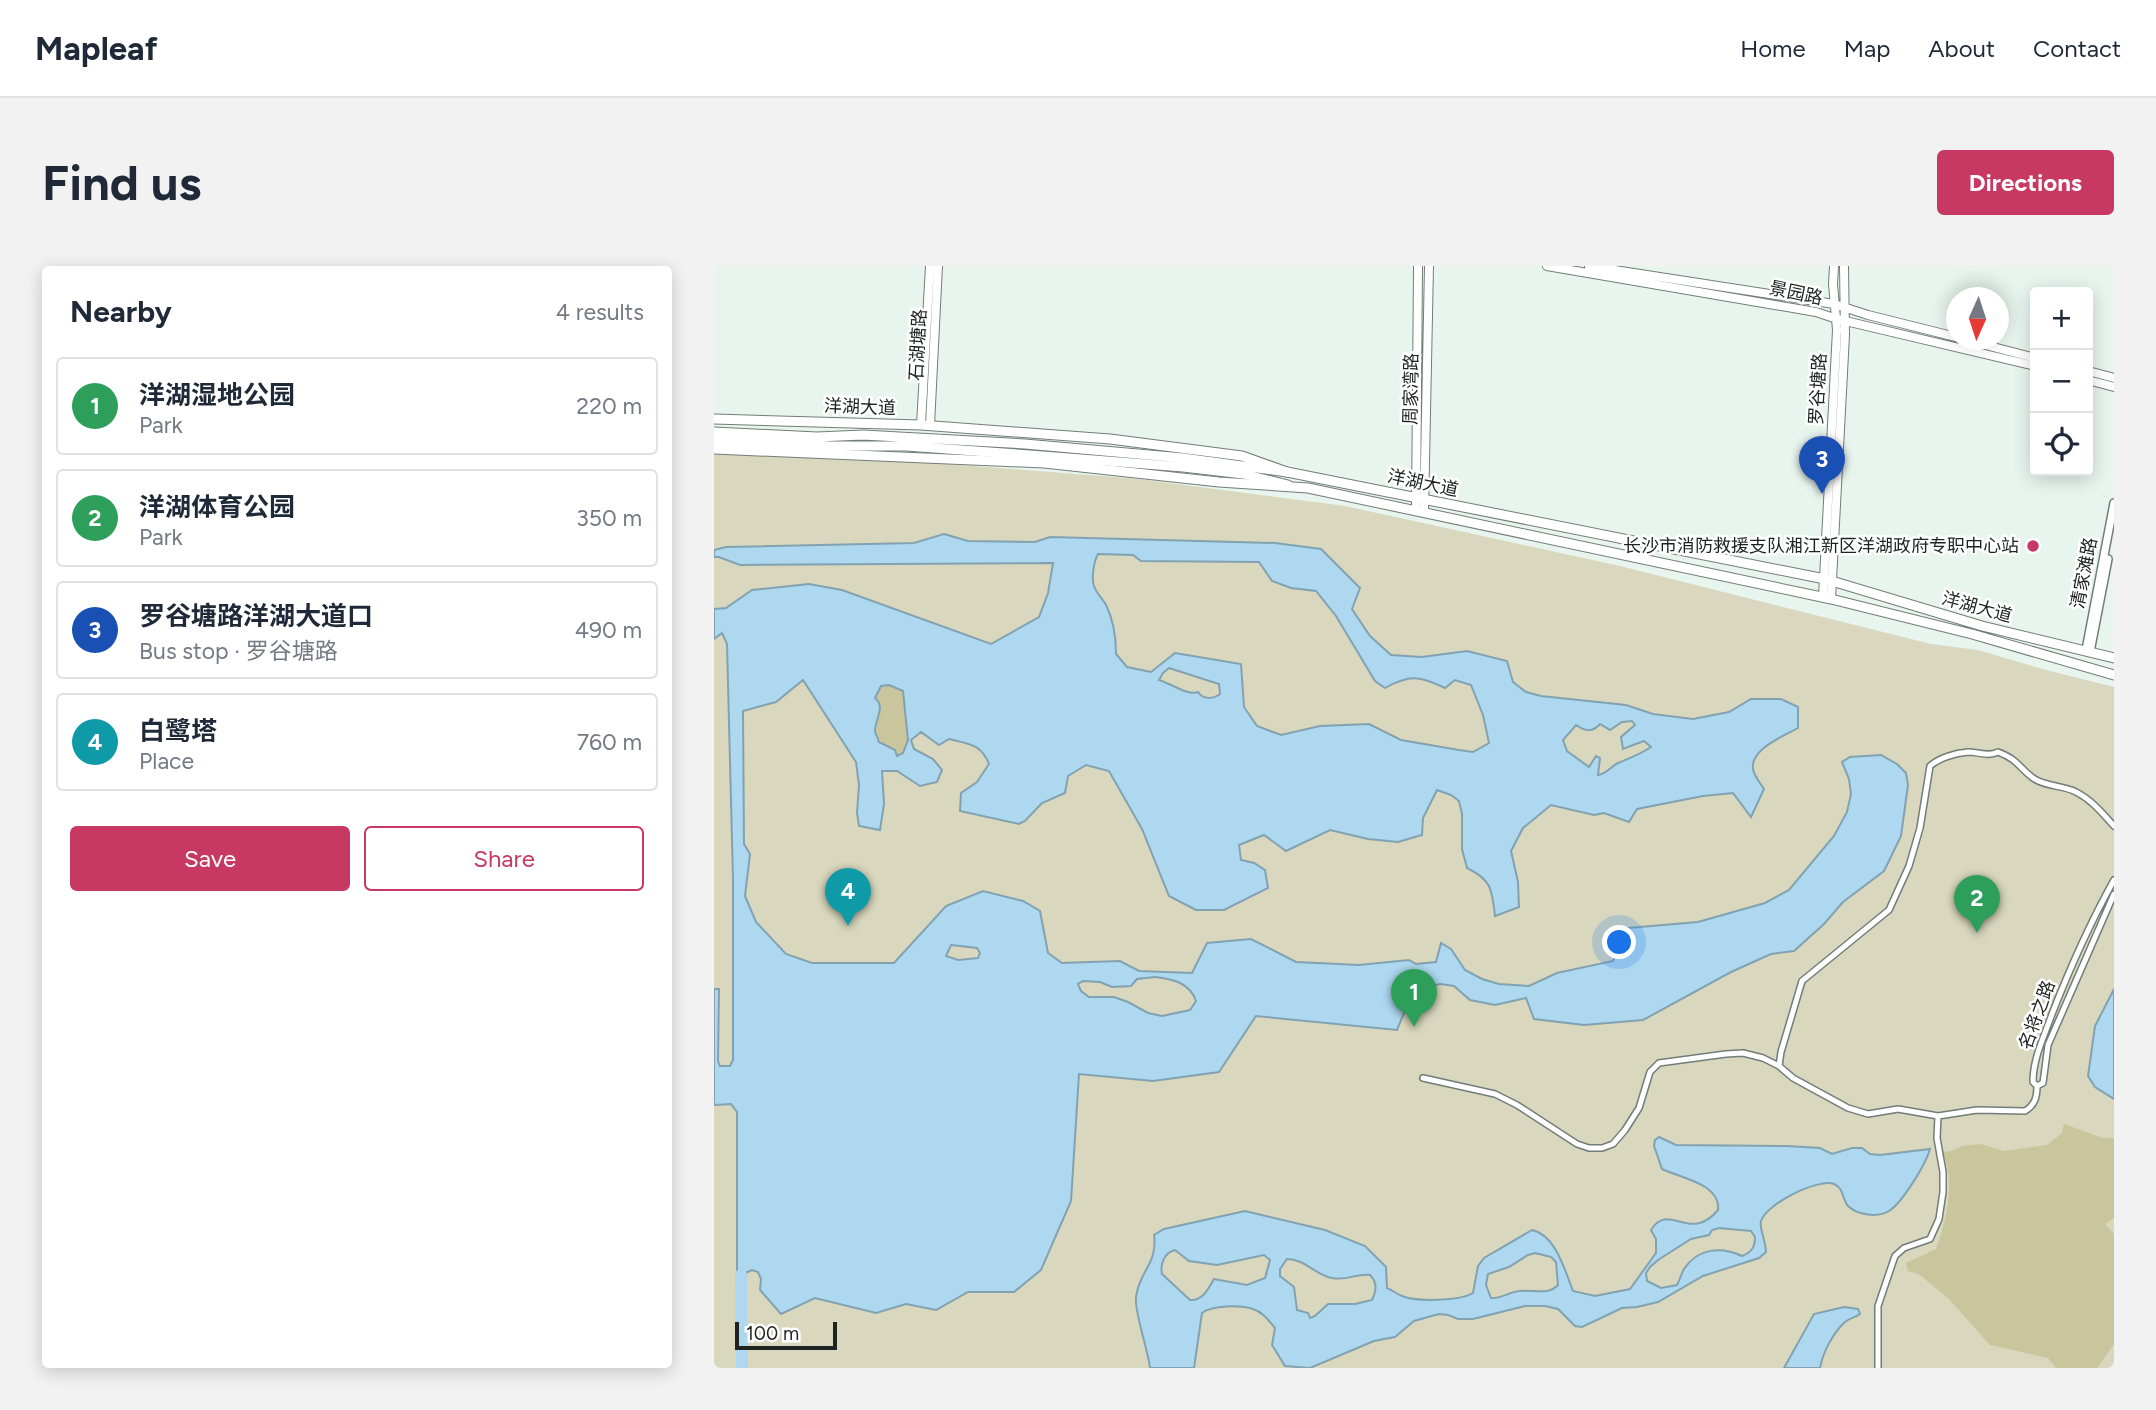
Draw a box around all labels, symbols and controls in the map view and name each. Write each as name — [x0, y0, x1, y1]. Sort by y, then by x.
text: Mapleaf — [35, 29, 158, 68]
text: Home — [1740, 34, 1806, 63]
text: Map — [1844, 34, 1890, 63]
text: About — [1928, 34, 1995, 63]
text: Contact — [2033, 34, 2121, 63]
button: Directions — [1937, 150, 2114, 215]
text: Find us — [42, 153, 201, 212]
street label: 景园路 — [1767, 277, 1825, 309]
north arrow — [1946, 287, 2009, 350]
map controls — [2030, 287, 2093, 476]
button: + — [2030, 287, 2093, 350]
text: Nearby — [70, 293, 172, 330]
text: 4 results — [556, 298, 644, 326]
street label: 石湖塘路 — [905, 308, 931, 382]
button: − — [2030, 350, 2093, 413]
street label: 罗谷塘路 — [1805, 352, 1831, 426]
street label: 周家湾路 — [1399, 353, 1423, 425]
text: 洋湖湿地公园 — [139, 379, 295, 411]
text: 1 — [90, 392, 100, 420]
text: 220 m — [576, 392, 642, 420]
street label: 洋湖大道 — [824, 395, 896, 419]
text: Park — [139, 411, 183, 439]
button: locate — [2030, 413, 2093, 476]
pin: 3 — [1799, 436, 1845, 494]
street label: 洋湖大道 — [1385, 465, 1461, 501]
text: 洋湖体育公园 — [139, 491, 295, 523]
text: 2 — [88, 504, 102, 532]
text: 350 m — [576, 504, 642, 532]
text: Park — [139, 523, 183, 551]
place label: 长沙市消防救援支队湘江新区洋湖政府专职中心站 — [1623, 535, 2019, 557]
street label: 清家滩路 — [2066, 536, 2102, 610]
marker: 长沙市消防救援支队湘江新区洋湖政府专职中心站 — [2025, 538, 2041, 554]
street label: 洋湖大道 — [1939, 587, 2015, 627]
text: 罗谷塘路洋湖大道口 — [139, 600, 373, 632]
text: 3 — [89, 616, 101, 644]
text: 490 m — [575, 616, 642, 644]
text: Bus stop · 罗谷塘路 — [139, 637, 338, 665]
text: 白鹭塔 — [139, 715, 217, 747]
text: 4 — [88, 728, 102, 756]
text: 760 m — [577, 728, 642, 756]
text: Place — [139, 747, 194, 775]
button: Save — [70, 826, 350, 891]
button: Share — [364, 826, 644, 891]
pin: 4 — [825, 868, 871, 926]
pin: 2 — [1954, 875, 2000, 933]
your location — [1602, 925, 1636, 959]
pin: 1 — [1391, 969, 1437, 1027]
street label: 名将之路 — [2014, 977, 2060, 1053]
scale bar — [735, 1319, 836, 1351]
text: 100 m — [746, 1322, 799, 1345]

